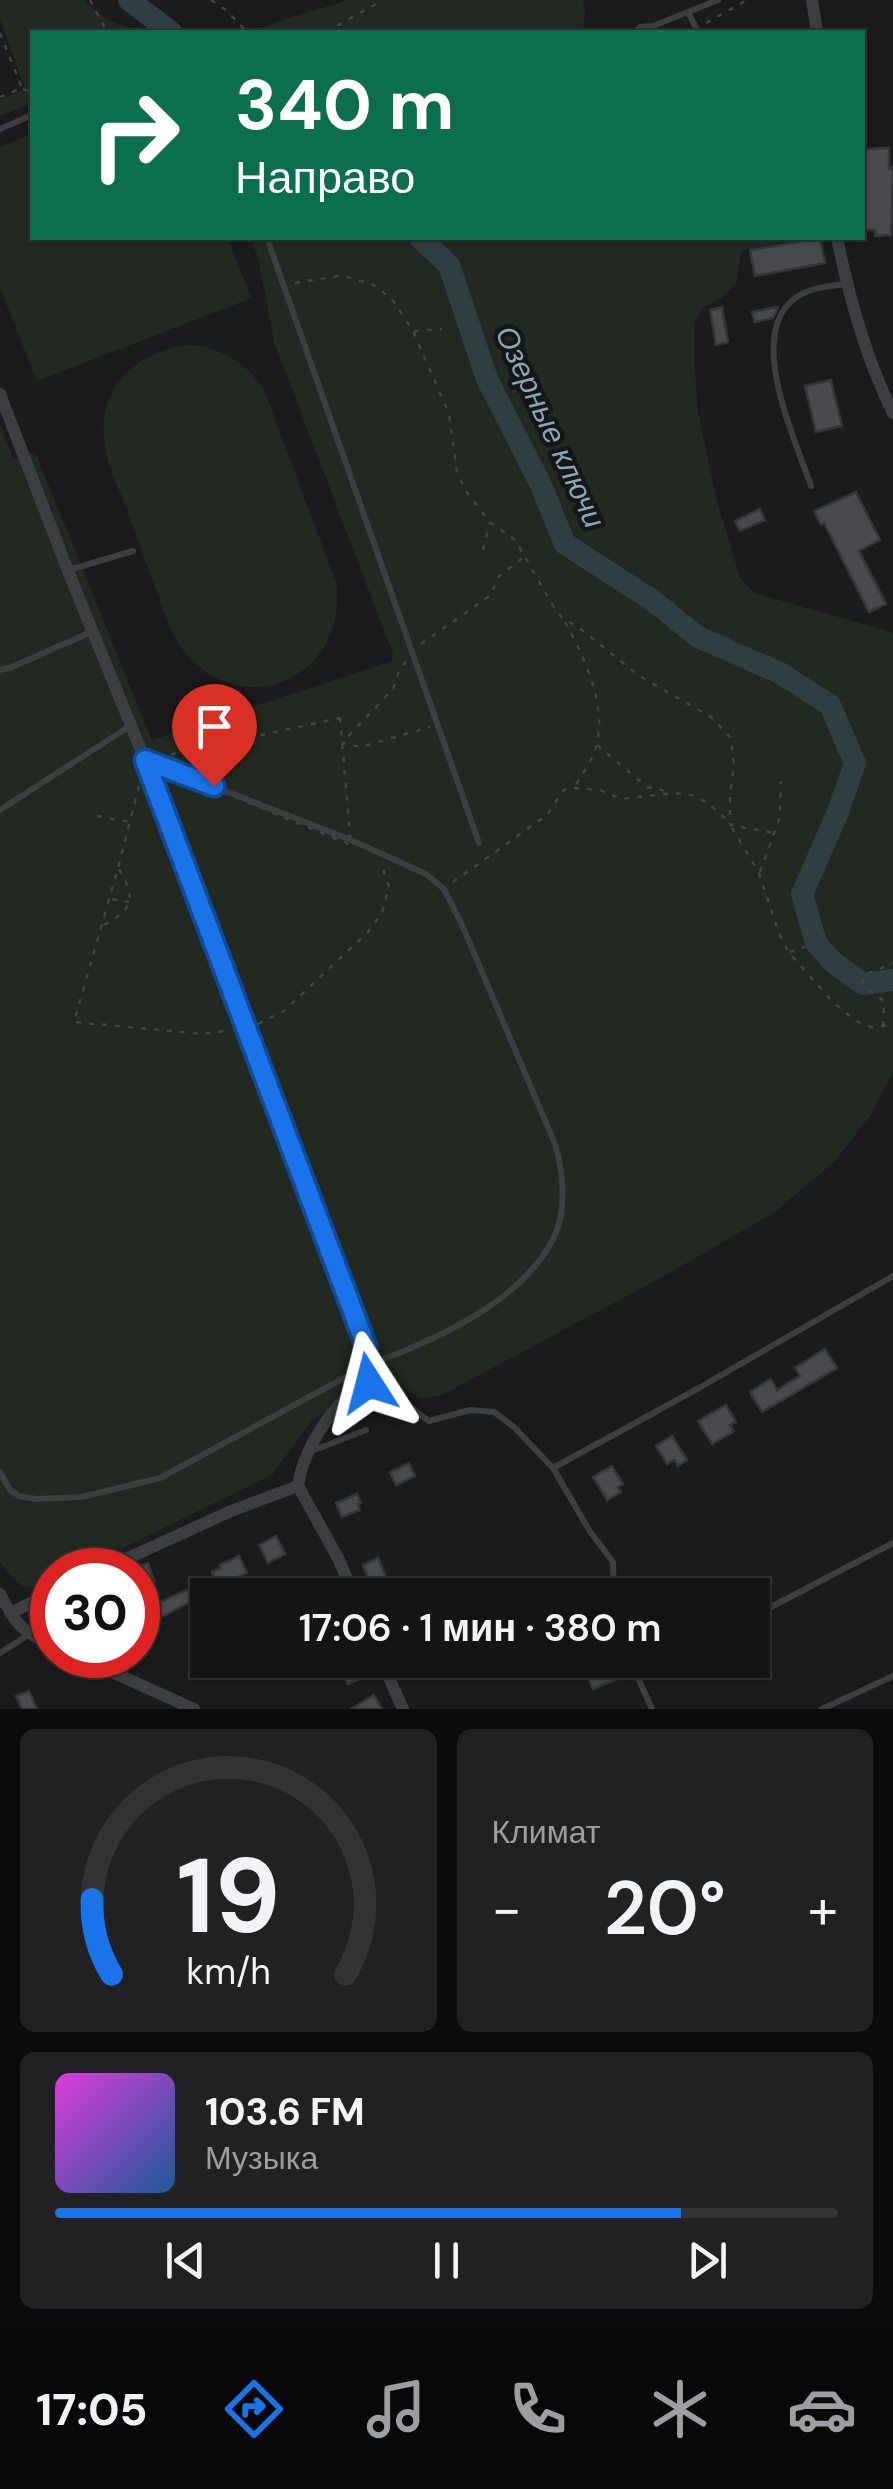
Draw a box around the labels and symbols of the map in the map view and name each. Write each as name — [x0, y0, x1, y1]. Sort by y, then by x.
water label: Озерные ключи — [487, 320, 614, 534]
pin — [172, 684, 257, 787]
position arrow — [317, 1331, 421, 1435]
speed limit sign: 30 — [30, 1548, 160, 1678]

